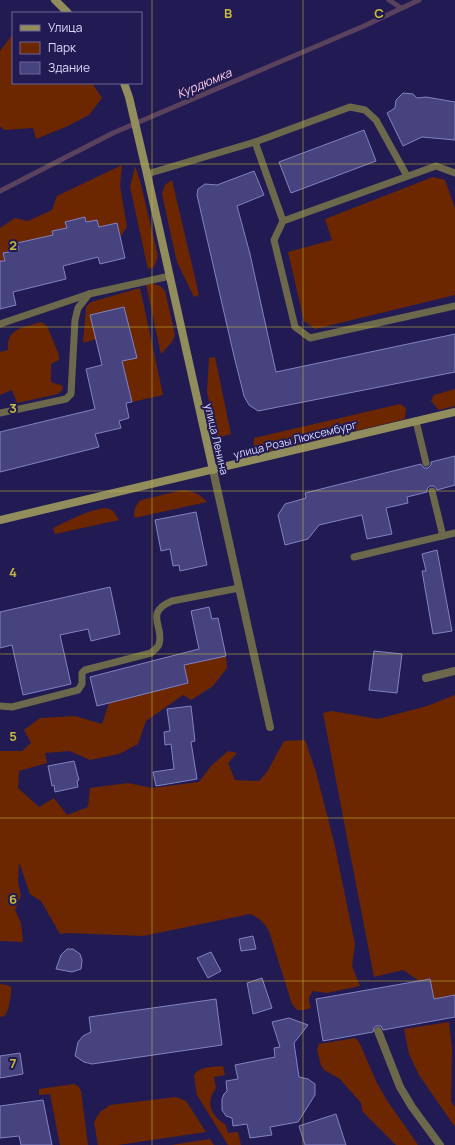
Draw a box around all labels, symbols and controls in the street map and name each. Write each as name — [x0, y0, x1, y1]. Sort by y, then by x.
text: B — [224, 4, 232, 22]
text: C — [374, 4, 384, 22]
legend — [12, 12, 142, 84]
text: Улица — [48, 19, 82, 36]
text: Парк — [48, 39, 77, 56]
text: Здание — [48, 59, 90, 76]
water label: Курдюмка — [174, 63, 235, 102]
text: 2 — [9, 236, 17, 254]
text: 3 — [9, 399, 17, 417]
street label: улица Ленина — [202, 402, 232, 476]
street label: улица Розы Люксембург — [232, 416, 358, 462]
text: 4 — [9, 563, 17, 581]
text: 5 — [9, 727, 17, 745]
text: 6 — [9, 890, 17, 908]
text: 7 — [10, 1054, 17, 1072]

